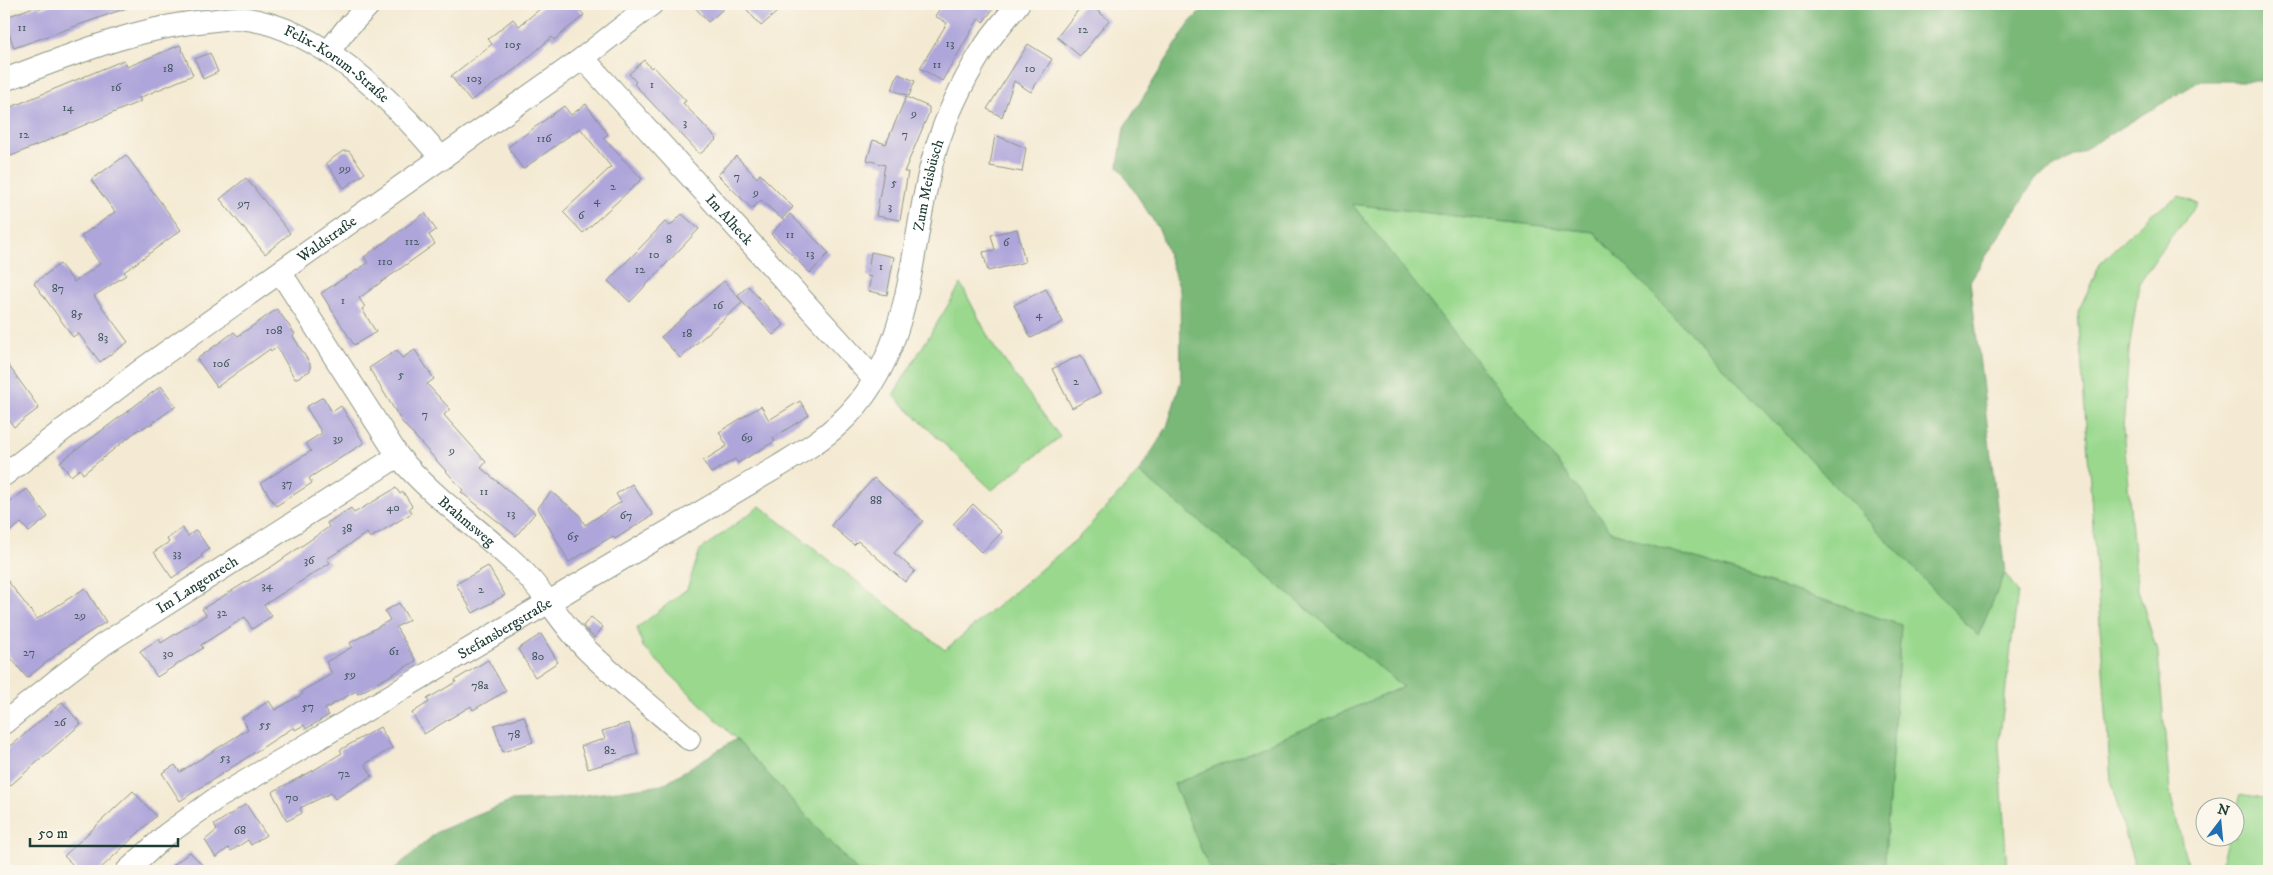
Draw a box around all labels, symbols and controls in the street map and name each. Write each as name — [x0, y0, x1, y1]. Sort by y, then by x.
house number: 11 — [18, 20, 26, 35]
street label: Felix-Korum-Straße — [281, 21, 394, 107]
house number: 12 — [1078, 22, 1088, 37]
house number: 13 — [946, 36, 954, 51]
house number: 105 — [505, 37, 521, 52]
house number: 11 — [933, 57, 941, 72]
house number: 18 — [163, 61, 173, 76]
house number: 10 — [1025, 61, 1035, 76]
house number: 103 — [466, 71, 482, 86]
house number: 1 — [650, 77, 654, 92]
house number: 16 — [111, 80, 122, 95]
house number: 14 — [62, 100, 75, 115]
house number: 9 — [910, 106, 917, 121]
house number: 3 — [683, 115, 687, 130]
house number: 12 — [19, 127, 29, 142]
house number: 7 — [902, 127, 908, 142]
house number: 116 — [536, 131, 552, 146]
street label: Zum Meisbüsch — [909, 137, 948, 232]
house number: 99 — [338, 161, 351, 176]
house number: 7 — [734, 169, 740, 184]
house number: 5 — [891, 175, 897, 190]
house number: 2 — [610, 179, 616, 194]
house number: 9 — [752, 185, 759, 200]
street label: Im Alheck — [701, 190, 758, 250]
house number: 4 — [594, 193, 602, 208]
house number: 97 — [237, 196, 250, 211]
house number: 3 — [888, 199, 892, 214]
house number: 6 — [578, 208, 585, 223]
street label: Waldstraße — [293, 211, 360, 267]
house number: 11 — [786, 227, 794, 242]
house number: 8 — [666, 232, 672, 247]
house number: 112 — [405, 234, 419, 249]
house number: 6 — [1003, 235, 1010, 250]
house number: 13 — [806, 246, 814, 261]
house number: 10 — [649, 247, 659, 262]
house number: 110 — [377, 254, 393, 269]
house number: 1 — [879, 259, 883, 274]
house number: 12 — [635, 262, 645, 277]
house number: 87 — [52, 281, 64, 296]
house number: 1 — [341, 293, 345, 308]
house number: 16 — [713, 298, 724, 313]
house number: 85 — [71, 307, 83, 322]
house number: 4 — [1036, 307, 1044, 322]
house number: 108 — [266, 323, 282, 338]
house number: 18 — [682, 326, 692, 341]
house number: 83 — [98, 330, 108, 345]
house number: 106 — [212, 356, 230, 371]
house number: 5 — [398, 367, 404, 382]
house number: 2 — [1073, 374, 1079, 389]
house number: 7 — [422, 407, 428, 422]
house number: 69 — [741, 430, 753, 445]
house number: 39 — [333, 431, 343, 446]
house number: 9 — [448, 443, 455, 458]
house number: 37 — [282, 476, 292, 491]
house number: 11 — [480, 484, 488, 499]
street label: Brahmsweg — [434, 492, 500, 551]
house number: 88 — [870, 493, 882, 508]
house number: 40 — [386, 500, 400, 515]
house number: 13 — [507, 506, 515, 521]
house number: 67 — [620, 508, 632, 523]
house number: 38 — [342, 521, 352, 536]
house number: 65 — [567, 529, 579, 544]
house number: 33 — [173, 546, 181, 561]
street label: Im Langenrech — [153, 551, 242, 618]
house number: 36 — [304, 553, 315, 568]
house number: 34 — [261, 578, 274, 593]
house number: 2 — [478, 582, 484, 597]
street label: Stefansbergstraße — [454, 593, 555, 663]
house number: 32 — [217, 605, 227, 620]
house number: 29 — [74, 608, 86, 623]
house number: 61 — [389, 644, 399, 659]
house number: 27 — [23, 645, 35, 660]
house number: 30 — [163, 646, 173, 661]
house number: 80 — [532, 649, 544, 664]
house number: 59 — [344, 667, 356, 682]
house number: 78a — [471, 678, 490, 693]
house number: 57 — [302, 699, 314, 714]
house number: 26 — [54, 715, 67, 730]
house number: 55 — [259, 717, 271, 732]
house number: 78 — [508, 727, 520, 742]
house number: 82 — [604, 743, 616, 758]
house number: 53 — [220, 750, 230, 765]
house number: 72 — [338, 766, 350, 781]
house number: 70 — [286, 790, 298, 805]
north arrow — [2196, 798, 2246, 848]
text: N — [2215, 800, 2232, 821]
scale bar — [30, 815, 178, 847]
house number: 68 — [234, 823, 246, 838]
text: 50 m — [38, 824, 68, 843]

